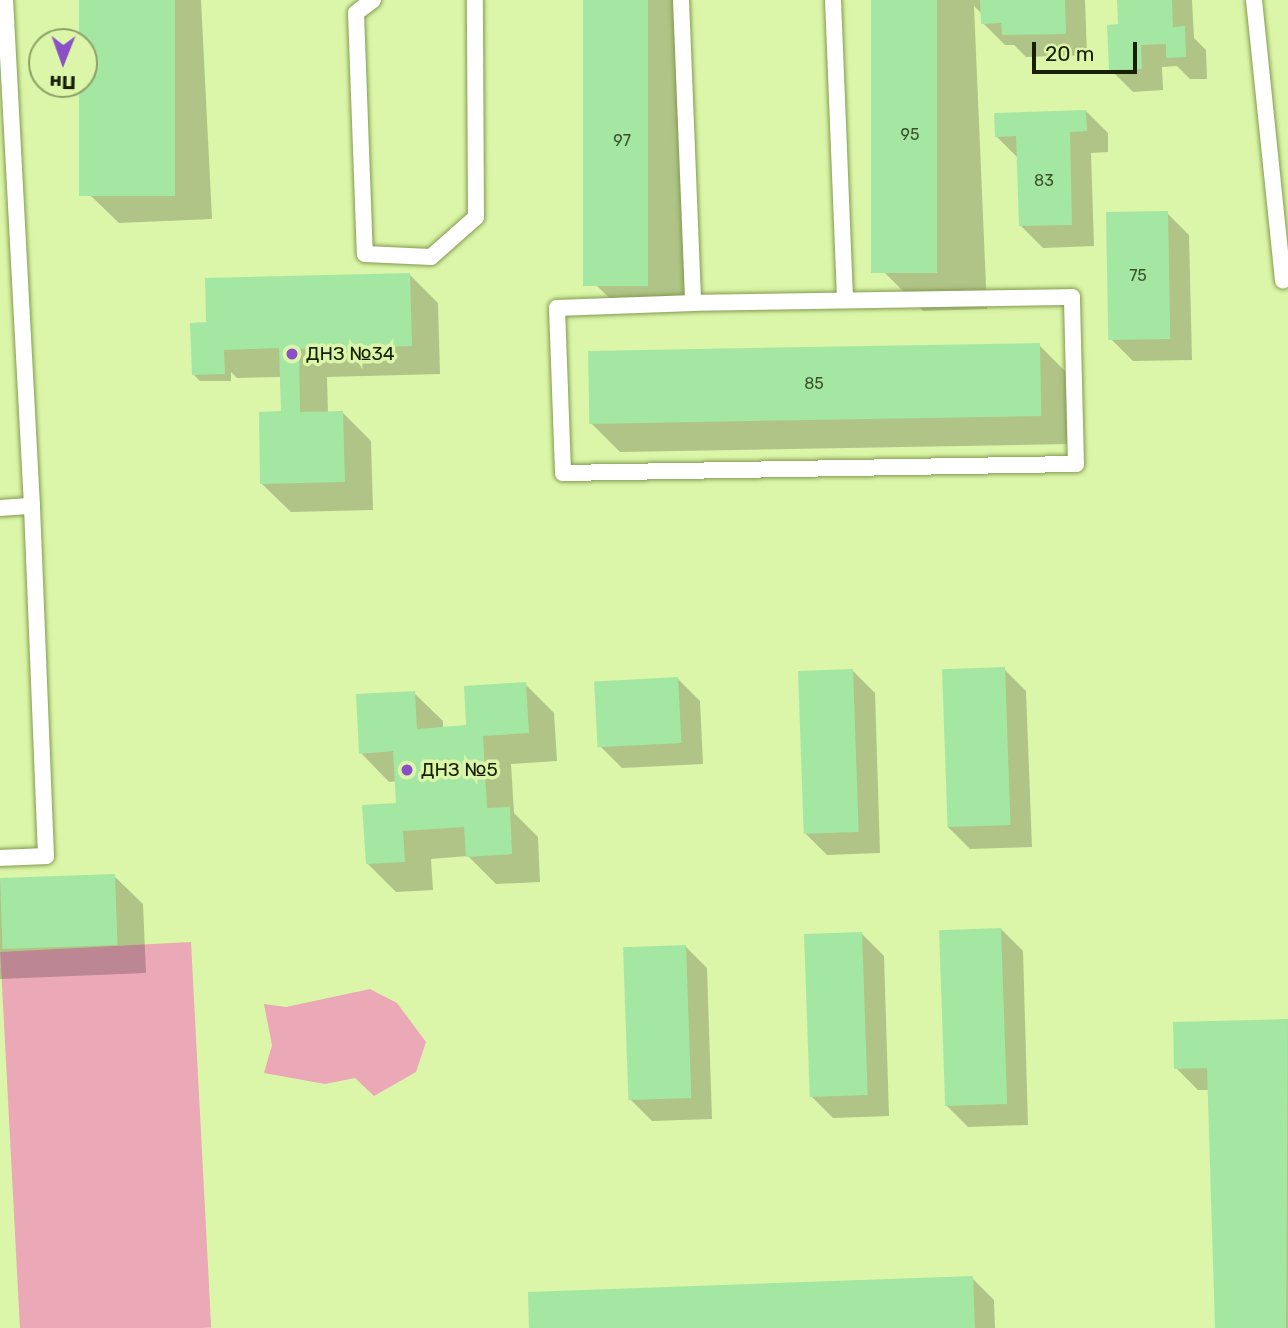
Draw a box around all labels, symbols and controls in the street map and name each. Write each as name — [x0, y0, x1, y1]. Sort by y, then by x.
north arrow — [28, 28, 98, 98]
scale bar — [1036, 28, 1141, 72]
text: 20 m — [1045, 41, 1094, 66]
text: Пн — [49, 71, 76, 94]
house number: 95 — [901, 125, 919, 145]
house number: 97 — [613, 131, 631, 151]
house number: 83 — [1034, 171, 1054, 191]
house number: 75 — [1129, 266, 1147, 286]
place label: ДНЗ №34 — [306, 343, 395, 365]
marker: ДНЗ №34 — [284, 346, 300, 362]
house number: 85 — [804, 374, 824, 394]
place label: ДНЗ №5 — [421, 759, 498, 781]
marker: ДНЗ №5 — [399, 762, 415, 778]

